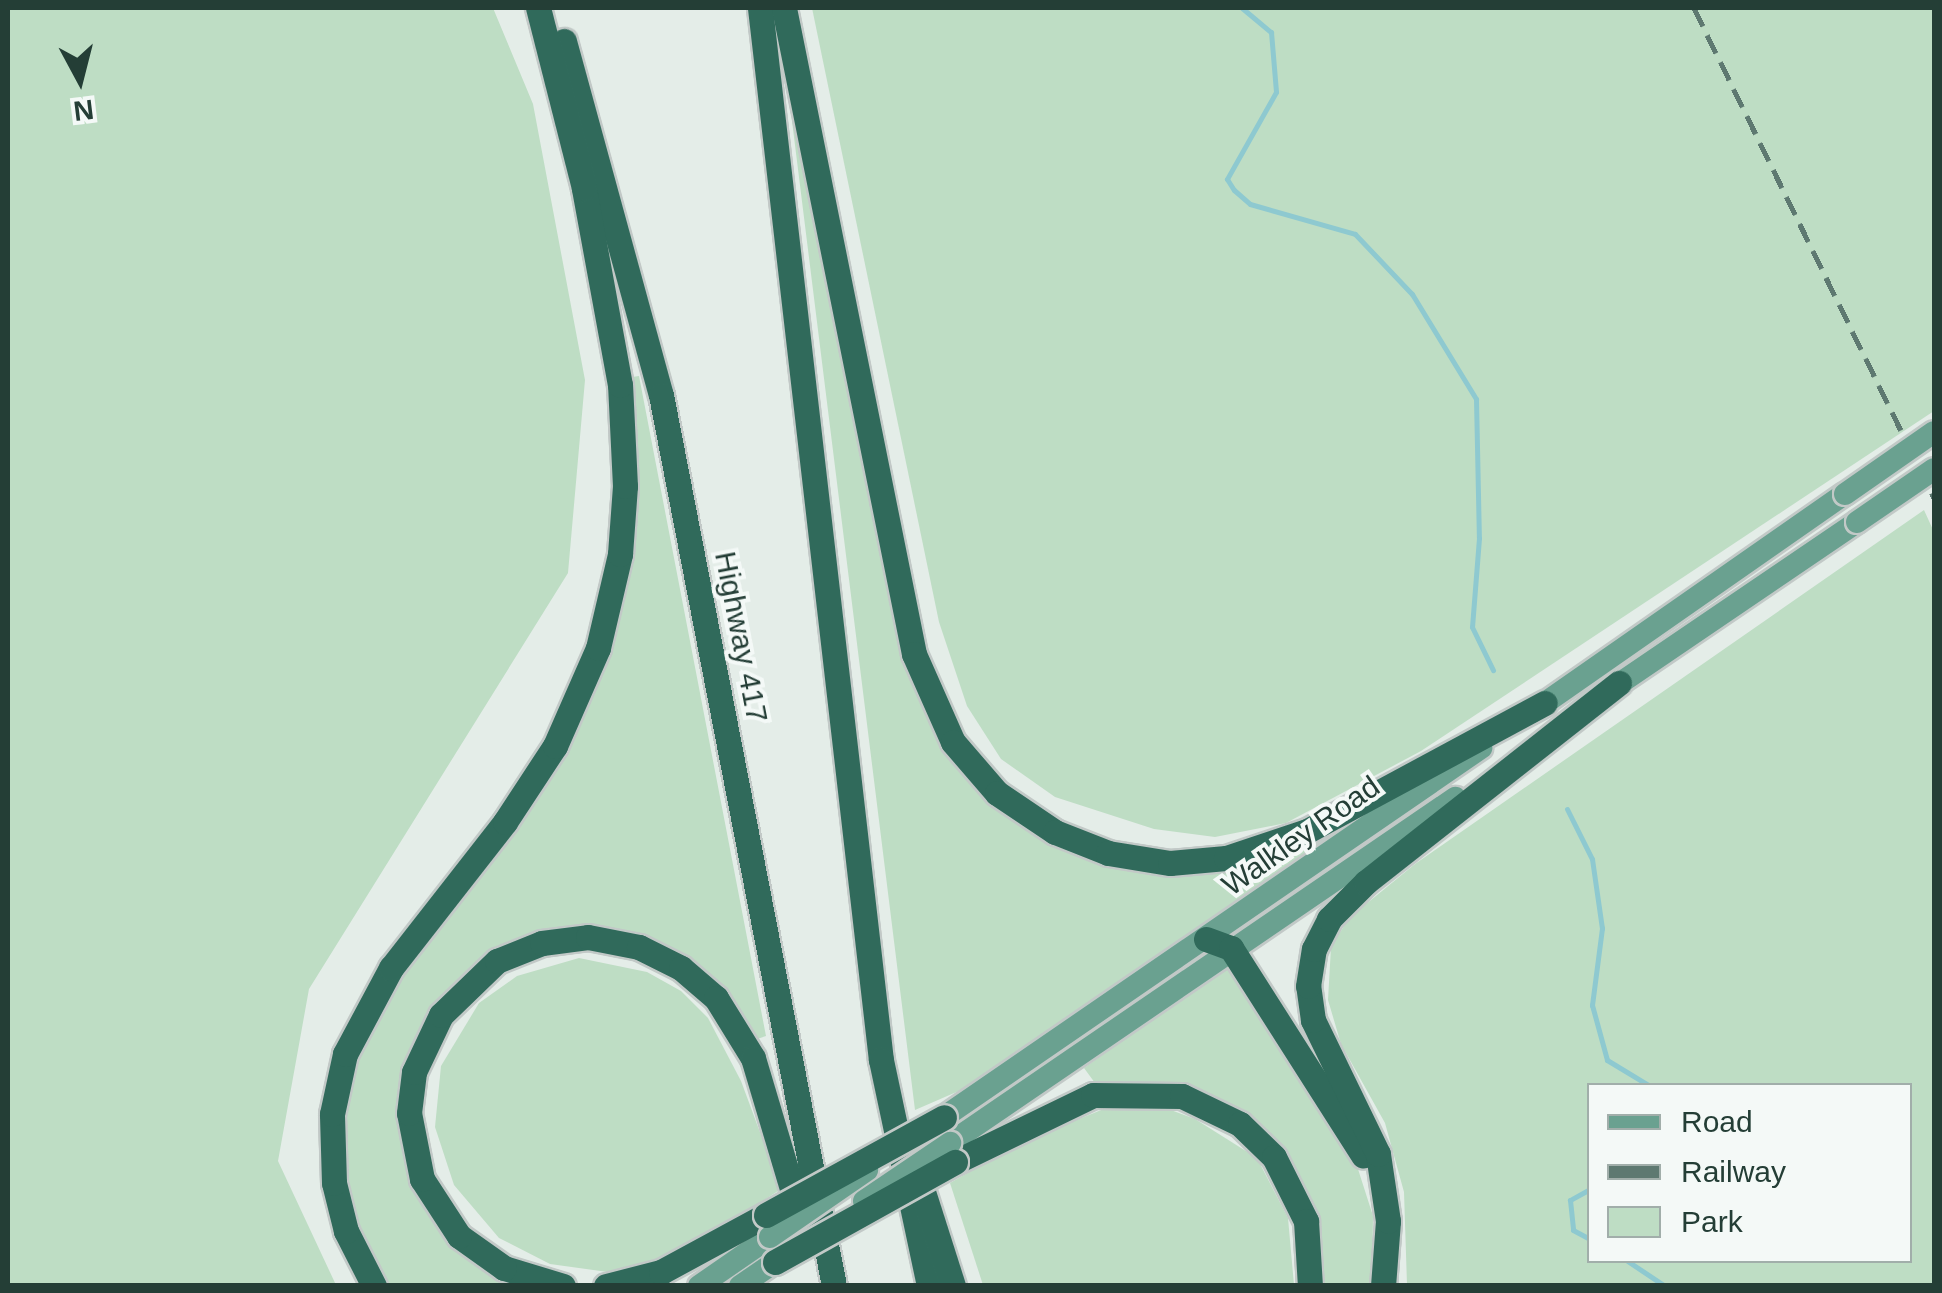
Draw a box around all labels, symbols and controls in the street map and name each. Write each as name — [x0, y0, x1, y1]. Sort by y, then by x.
north arrow — [30, 30, 130, 130]
text: N — [72, 94, 96, 127]
street label: Highway 417 — [707, 548, 775, 726]
street label: Walkley Road — [1215, 768, 1387, 904]
legend — [1587, 1083, 1912, 1263]
text: Road — [1681, 1105, 1753, 1138]
text: Railway — [1681, 1155, 1786, 1188]
text: Park — [1681, 1205, 1743, 1238]

